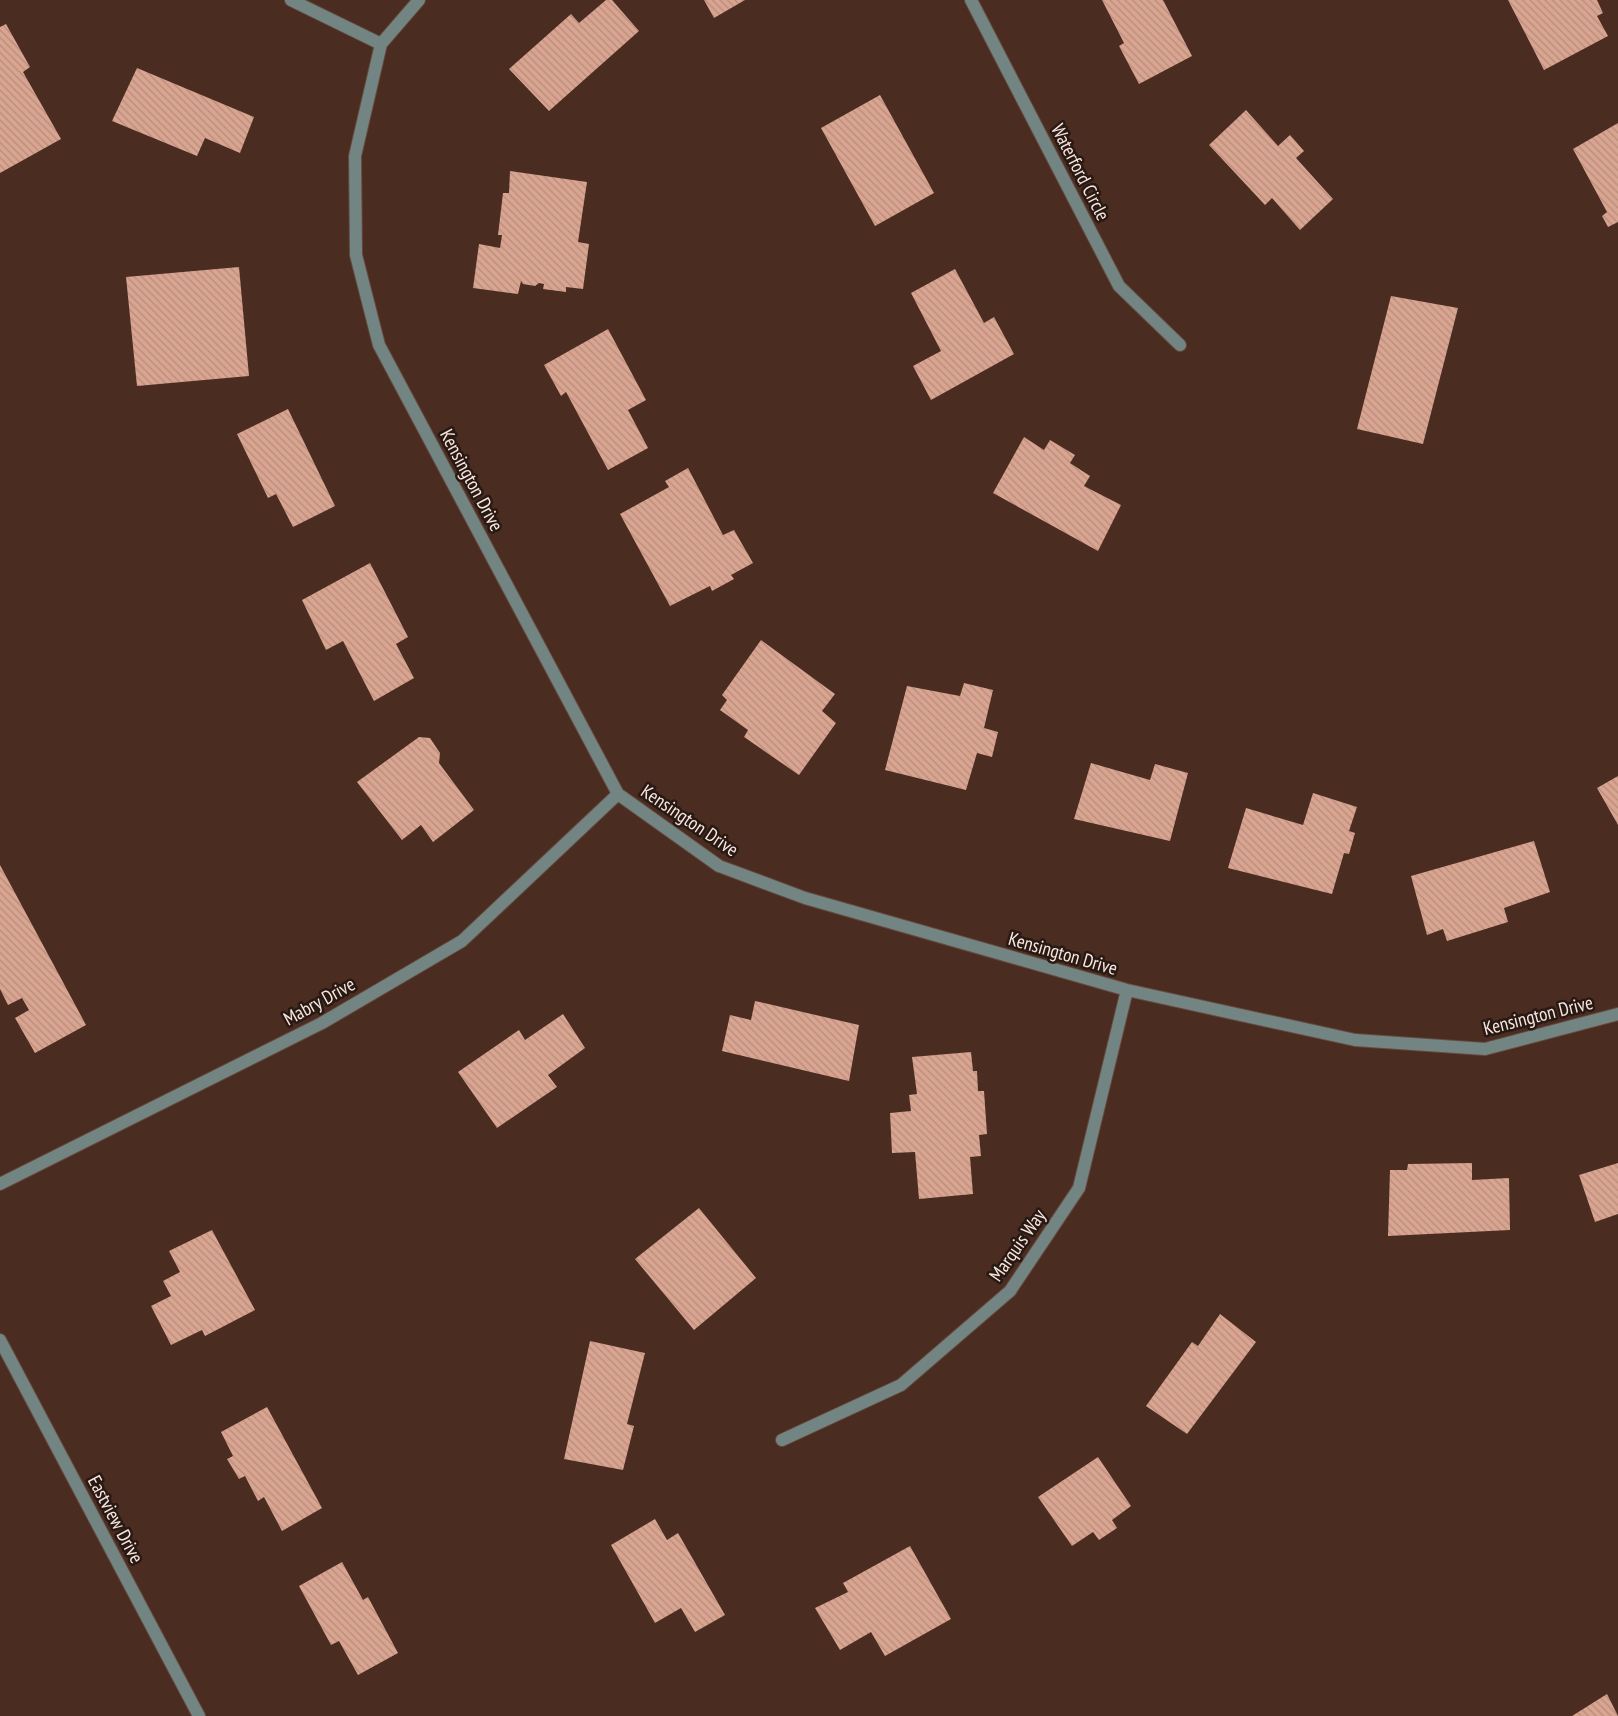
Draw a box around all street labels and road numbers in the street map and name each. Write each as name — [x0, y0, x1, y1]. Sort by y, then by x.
street label: Waterford Circle — [1046, 120, 1116, 224]
street label: Kensington Drive — [435, 425, 509, 535]
street label: Kensington Drive — [637, 779, 743, 861]
street label: Kensington Drive — [1006, 926, 1120, 980]
street label: Mabry Drive — [279, 971, 359, 1030]
street label: Kensington Drive — [1481, 990, 1595, 1040]
street label: Marquis Way — [984, 1204, 1051, 1286]
street label: Eastview Drive — [83, 1471, 149, 1567]

